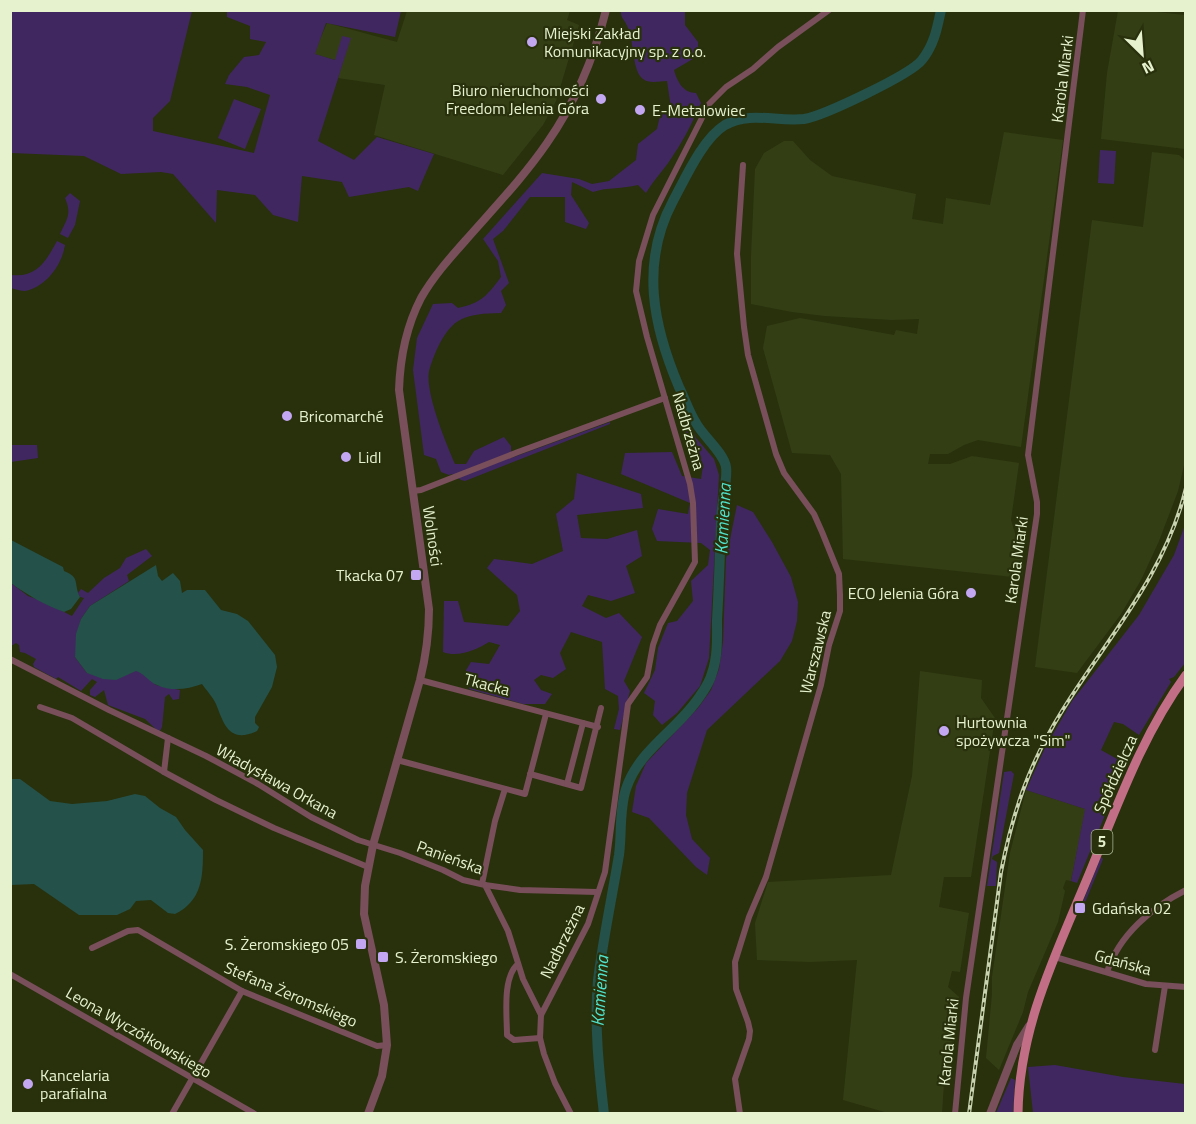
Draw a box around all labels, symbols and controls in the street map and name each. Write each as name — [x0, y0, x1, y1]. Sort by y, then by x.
place label: Miejski Zakład Komunikacyjny sp. z o.o. — [544, 21, 706, 63]
north arrow — [1112, 24, 1172, 84]
street label: Karola Miarki — [1045, 34, 1079, 124]
marker: Miejski Zakład Komunikacyjny sp. z o.o. — [525, 35, 539, 49]
text: N — [1138, 54, 1158, 81]
place label: Biuro nieruchomości Freedom Jelenia Góra — [446, 78, 589, 120]
marker: Biuro nieruchomości Freedom Jelenia Góra — [594, 92, 608, 106]
place label: E-Metalowiec — [652, 98, 745, 122]
marker: E-Metalowiec — [633, 103, 647, 117]
street label: Nadbrzeżna — [666, 389, 712, 473]
place label: Bricomarché — [299, 404, 384, 428]
marker: Bricomarché — [280, 409, 294, 423]
place label: Lidl — [358, 445, 381, 469]
marker: Lidl — [339, 450, 353, 464]
water label: Kamienna — [707, 482, 738, 555]
street label: Wolności — [417, 504, 449, 568]
street label: Karola Miarki — [998, 515, 1034, 605]
place label: Tkacka 07 — [336, 563, 404, 587]
marker: Tkacka 07 — [409, 568, 423, 582]
place label: ECO Jelenia Góra — [848, 581, 959, 605]
marker: ECO Jelenia Góra — [964, 586, 978, 600]
street label: Warszawska — [793, 608, 837, 696]
street label: Tkacka — [461, 666, 513, 702]
place label: Hurtownia spożywcza "Sim" — [956, 710, 1070, 752]
marker: Hurtownia spożywcza "Sim" — [937, 724, 951, 738]
street label: Spółdzielcza — [1087, 731, 1143, 817]
street label: Władysława Orkana — [212, 738, 342, 824]
road number: 5 — [1092, 830, 1112, 854]
street label: Panieńska — [413, 834, 487, 880]
place label: Gdańska 02 — [1092, 896, 1171, 920]
street label: Nadbrzeżna — [534, 900, 590, 982]
marker: Gdańska 02 — [1073, 901, 1087, 915]
place label: S. Żeromskiego 05 — [225, 932, 349, 956]
marker: S. Żeromskiego 05 — [354, 937, 368, 951]
street label: Gdańska — [1092, 943, 1154, 981]
place label: S. Żeromskiego — [395, 945, 498, 969]
marker: S. Żeromskiego — [376, 950, 390, 964]
water label: Kamienna — [584, 954, 616, 1027]
street label: Stefana Żeromskiego — [221, 955, 361, 1033]
street label: Leona Wyczółkowskiego — [62, 980, 216, 1084]
street label: Karola Miarki — [931, 997, 965, 1087]
place label: Kancelaria parafialna — [40, 1063, 109, 1105]
marker: Kancelaria parafialna — [21, 1077, 35, 1091]

